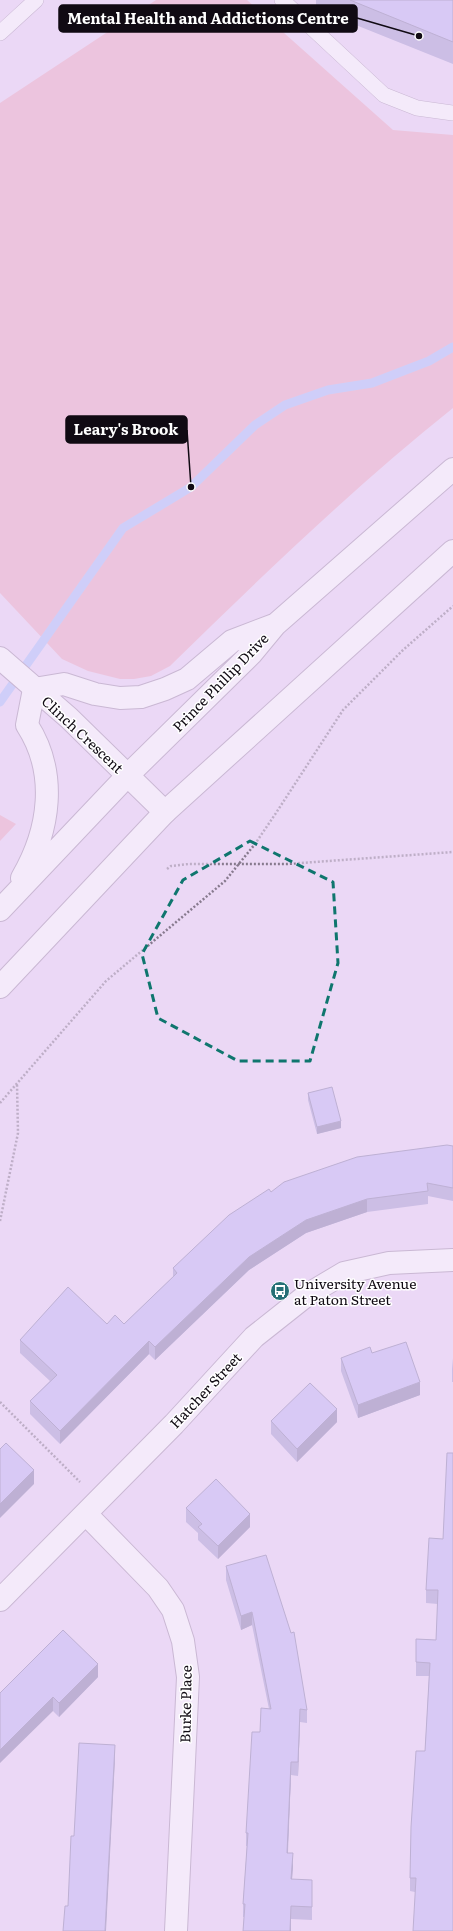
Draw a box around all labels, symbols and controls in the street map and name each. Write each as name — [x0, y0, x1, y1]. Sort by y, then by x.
callout: Mental Health and Addictions Centre — [59, 5, 357, 32]
text: Mental Health and Addictions Centre — [67, 6, 349, 29]
callout: Leary's Brook — [66, 416, 187, 443]
text: Leary's Brook — [74, 417, 179, 440]
street label: Prince Phillip Drive — [167, 628, 273, 736]
street label: Clinch Crescent — [38, 691, 129, 777]
place label: University Avenue at Paton Street — [294, 1273, 416, 1309]
bus stop icon: University Avenue at Paton Street — [269, 1280, 291, 1302]
street label: Hatcher Street — [165, 1347, 246, 1432]
street label: Burke Place — [174, 1665, 196, 1743]

